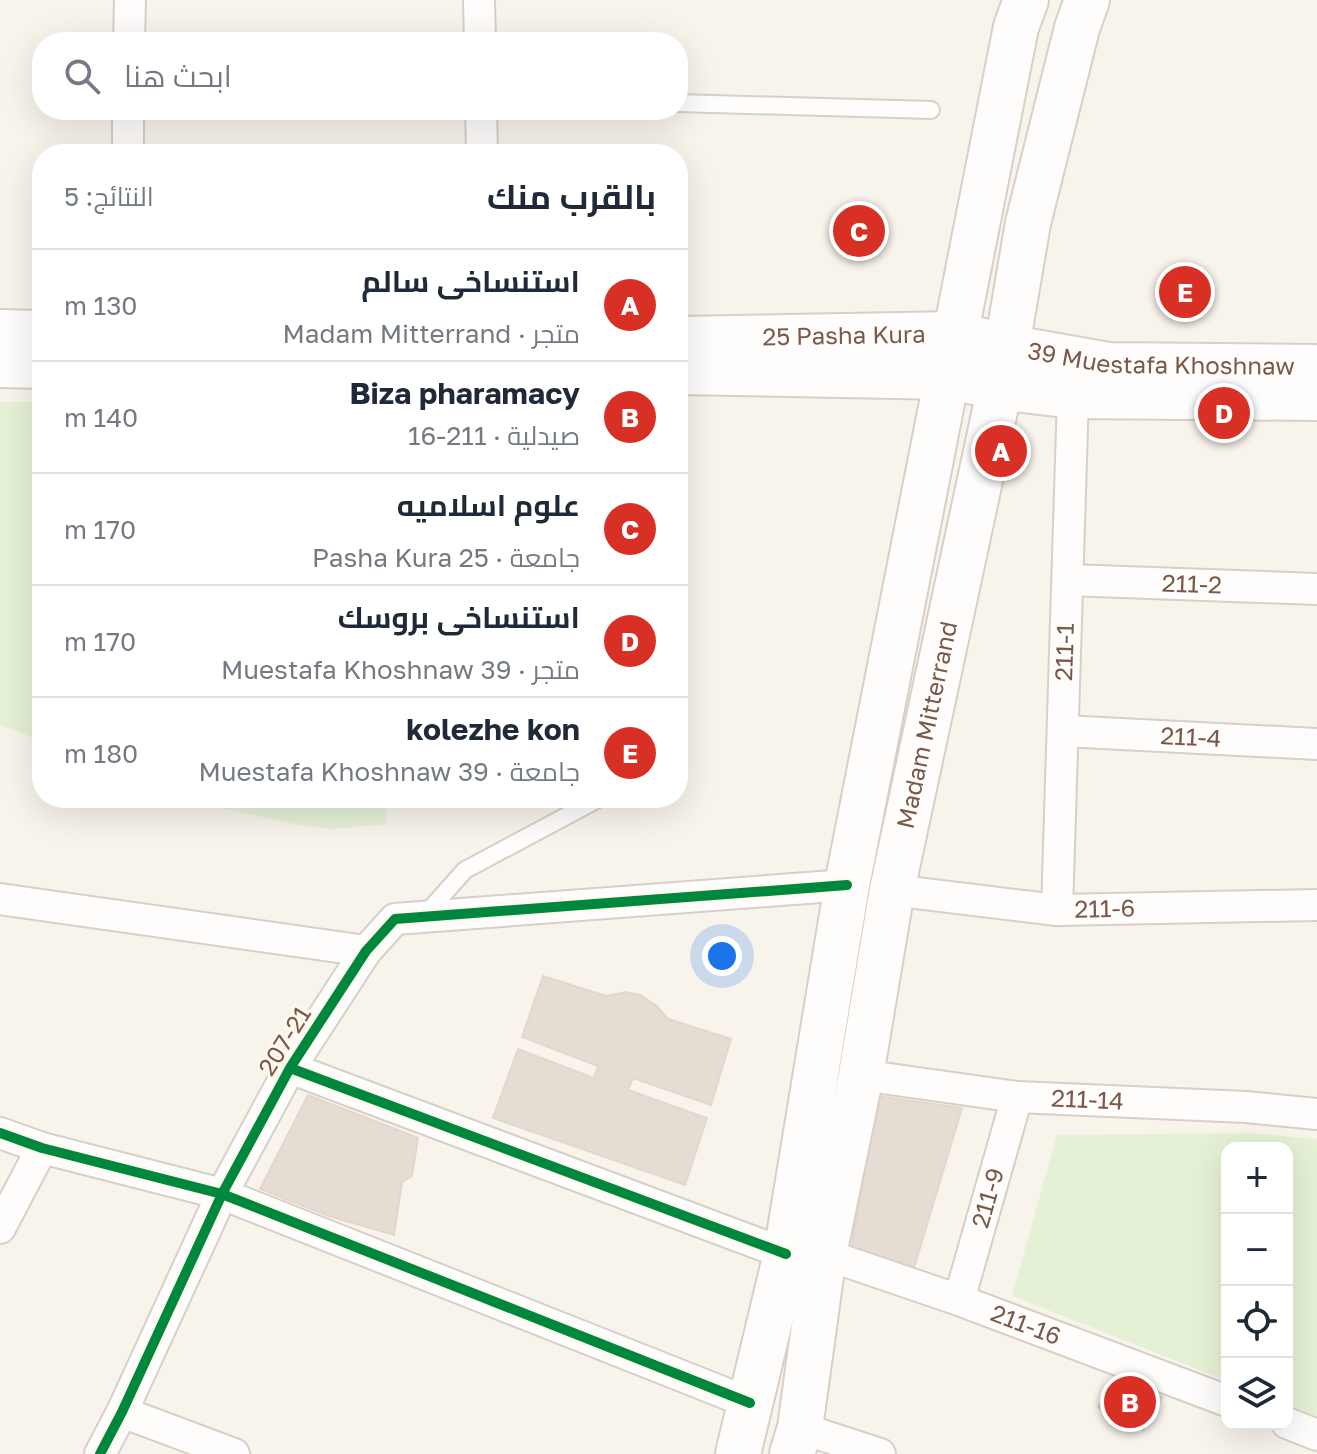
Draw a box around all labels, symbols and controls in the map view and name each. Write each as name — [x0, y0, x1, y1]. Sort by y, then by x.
search box — [32, 32, 688, 120]
icon: search — [60, 54, 104, 98]
text: ابحث هنا — [124, 58, 232, 94]
text: بالقرب منك — [487, 176, 656, 216]
text: النتائج: 5 — [64, 181, 154, 212]
pin: C — [833, 201, 885, 261]
pin: E — [1159, 262, 1211, 322]
text: استنساخی سالم — [361, 263, 580, 299]
text: 130 m — [64, 290, 137, 321]
text: A — [621, 290, 639, 321]
text: متجر · Madam Mitterrand — [282, 318, 580, 349]
street label: 25 Pasha Kura — [762, 319, 926, 350]
street label: 39 Muestafa Khoshnaw — [1026, 335, 1295, 380]
text: Biza pharamacy — [349, 375, 580, 411]
pin: D — [1198, 383, 1250, 443]
text: 140 m — [64, 402, 138, 433]
text: B — [621, 402, 639, 433]
text: صيدلية · 211-16 — [408, 420, 580, 451]
pin: A — [975, 421, 1027, 481]
text: علوم اسلاميه — [397, 487, 580, 523]
text: 170 m — [64, 514, 136, 545]
text: C — [621, 514, 639, 545]
text: جامعة · 25 Pasha Kura — [312, 542, 580, 573]
street label: 211-2 — [1161, 567, 1223, 599]
text: استنساخی بروسك — [338, 599, 580, 635]
street label: Madam Mitterrand — [890, 618, 962, 831]
street label: 211-1 — [1048, 623, 1079, 681]
text: 170 m — [64, 626, 136, 657]
text: D — [621, 626, 639, 657]
text: متجر · 39 Muestafa Khoshnaw — [221, 654, 580, 685]
text: kolezhe kon — [406, 711, 580, 747]
street label: 211-4 — [1160, 720, 1222, 752]
text: 180 m — [64, 738, 138, 769]
text: E — [622, 738, 638, 769]
text: جامعة · 39 Muestafa Khoshnaw — [198, 756, 580, 787]
street label: 211-6 — [1074, 892, 1135, 923]
your location — [702, 936, 742, 976]
street label: 207-21 — [251, 1000, 316, 1080]
street label: 211-14 — [1051, 1083, 1124, 1115]
map controls — [1221, 1142, 1293, 1430]
button: + — [1221, 1142, 1293, 1214]
street label: 211-9 — [964, 1164, 1009, 1231]
button: − — [1221, 1214, 1293, 1286]
button: locate — [1221, 1286, 1293, 1358]
street label: 211-16 — [987, 1297, 1065, 1350]
button: layers — [1221, 1358, 1293, 1430]
pin: B — [1104, 1372, 1156, 1432]

